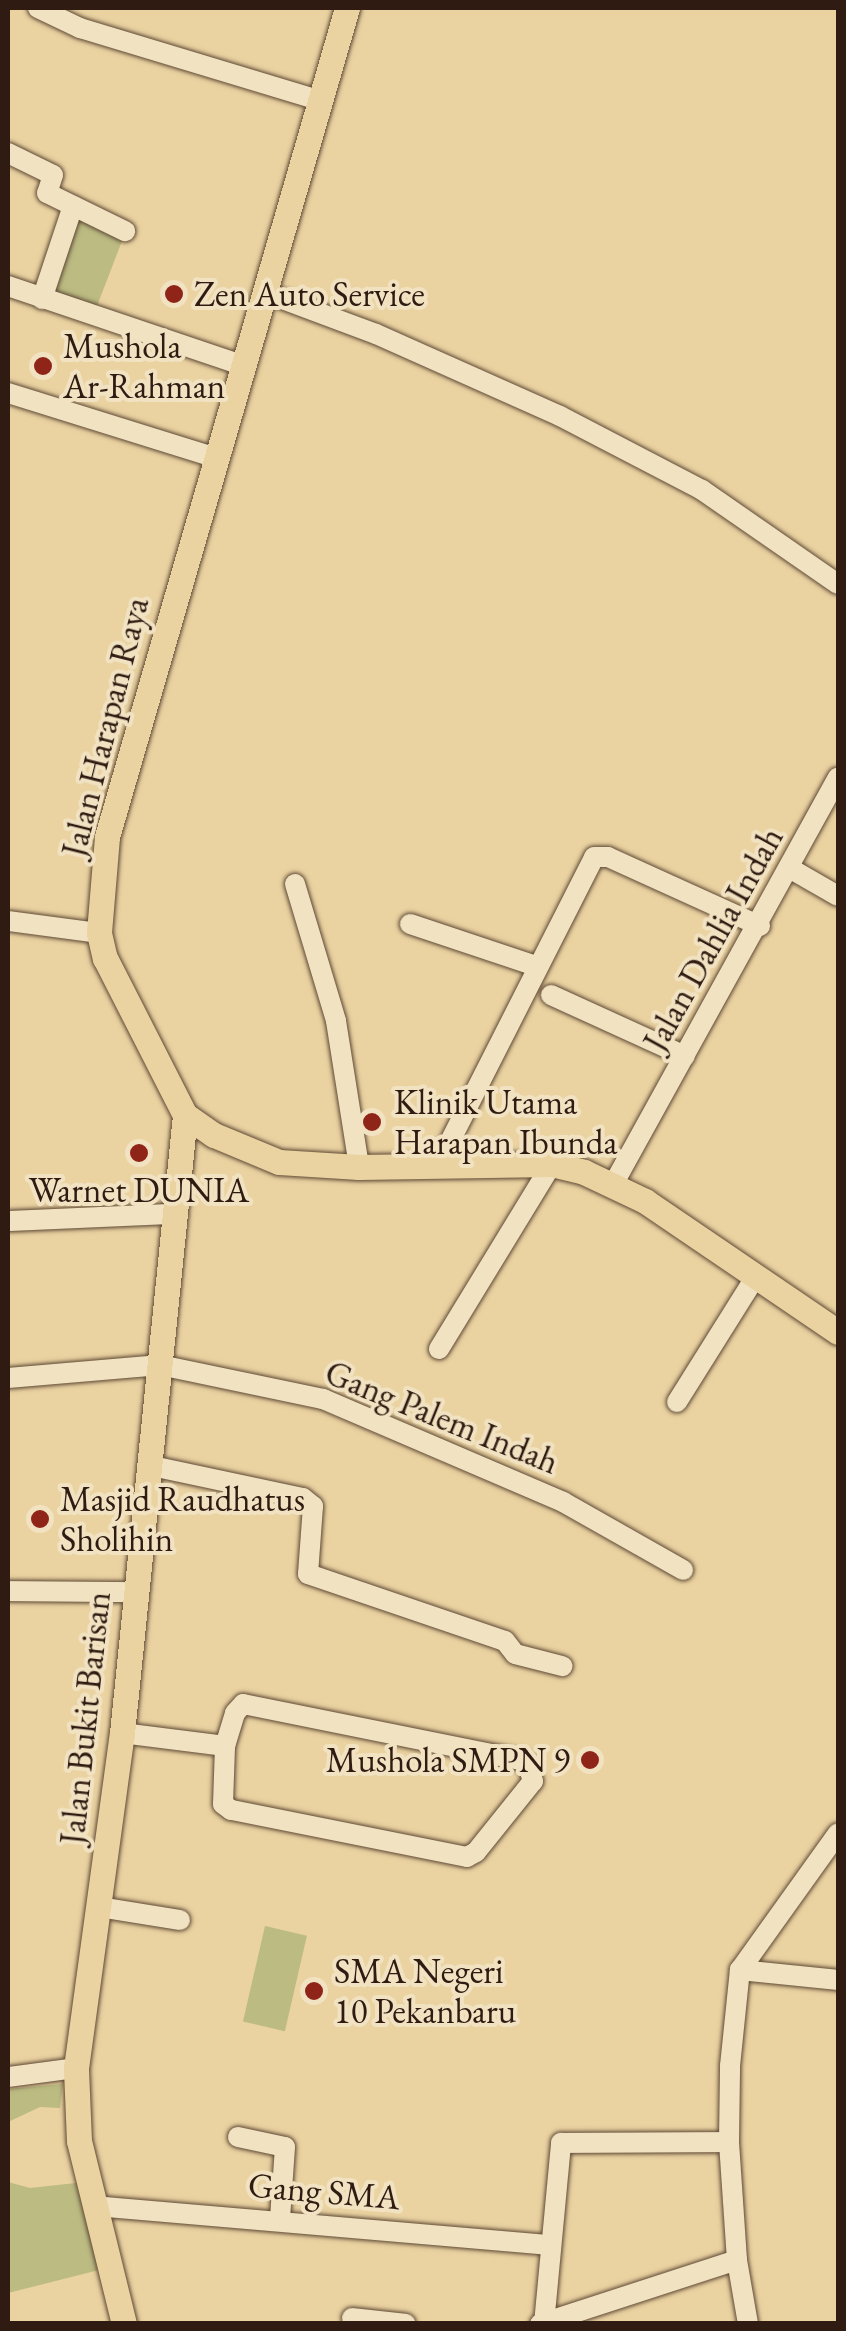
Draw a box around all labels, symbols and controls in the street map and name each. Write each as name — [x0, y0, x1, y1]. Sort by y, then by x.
place label: Zen Auto Service — [194, 273, 425, 315]
marker: Zen Auto Service — [163, 283, 185, 305]
place label: Mushola Ar-Rahman — [63, 325, 225, 407]
marker: Mushola Ar-Rahman — [32, 355, 54, 377]
street label: Jalan Harapan Raya — [52, 593, 158, 861]
street label: Jalan Dahlia Indah — [634, 819, 792, 1059]
place label: Klinik Utama Harapan Ibunda — [394, 1081, 617, 1163]
marker: Klinik Utama Harapan Ibunda — [359, 1109, 385, 1135]
marker: Warnet DUNIA — [128, 1142, 150, 1164]
place label: Warnet DUNIA — [29, 1169, 249, 1211]
street label: Gang Palem Indah — [319, 1351, 565, 1483]
place label: Masjid Raudhatus Sholihin — [60, 1478, 305, 1560]
marker: Masjid Raudhatus Sholihin — [29, 1508, 51, 1530]
street label: Jalan Bukit Barisan — [51, 1589, 119, 1847]
place label: Mushola SMPN 9 — [326, 1739, 570, 1781]
marker: Mushola SMPN 9 — [579, 1749, 601, 1771]
place label: SMA Negeri 10 Pekanbaru — [334, 1950, 516, 2032]
marker: SMA Negeri 10 Pekanbaru — [303, 1980, 325, 2002]
street label: Gang SMA — [246, 2163, 402, 2219]

